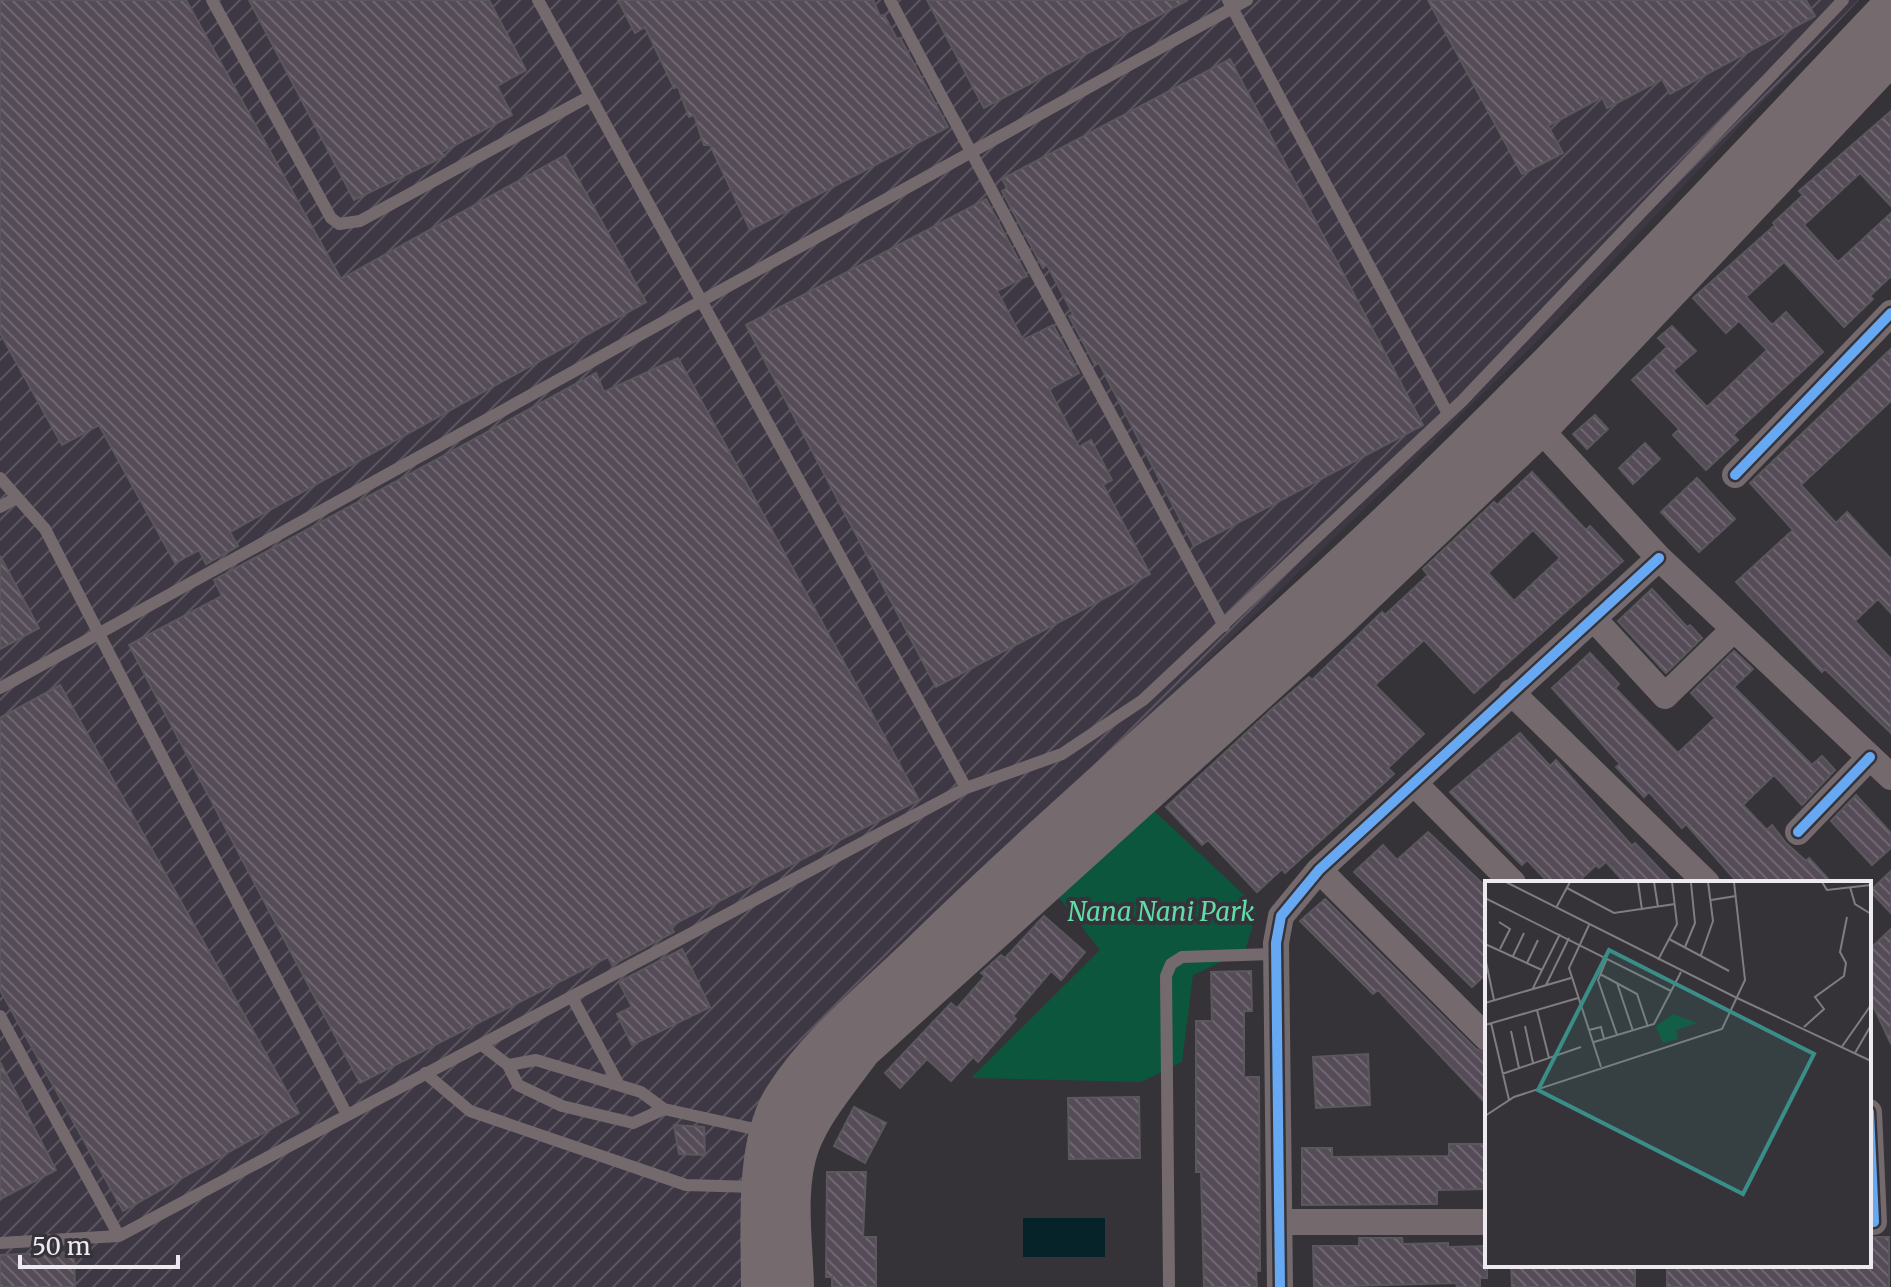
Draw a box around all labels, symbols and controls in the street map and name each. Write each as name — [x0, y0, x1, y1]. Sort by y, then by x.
inset map — [1485, 881, 1871, 1267]
park label: Nana Nani Park — [1068, 895, 1254, 928]
scale bar — [20, 1219, 178, 1269]
text: 50 m — [32, 1231, 91, 1262]

